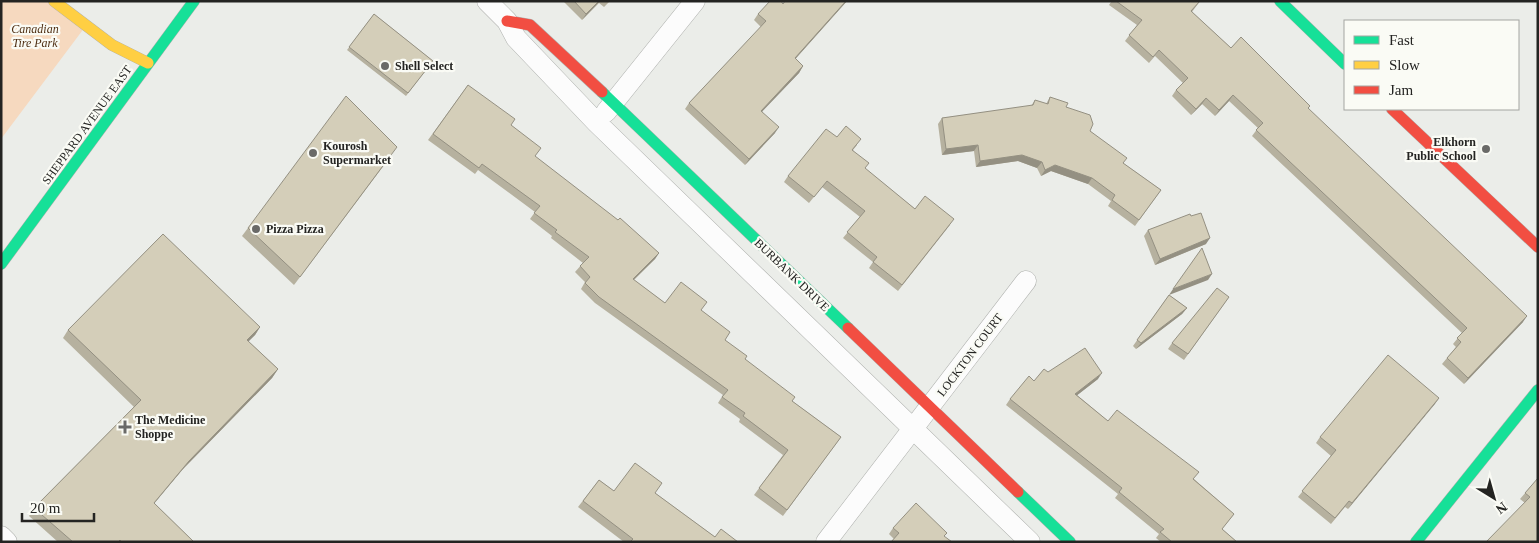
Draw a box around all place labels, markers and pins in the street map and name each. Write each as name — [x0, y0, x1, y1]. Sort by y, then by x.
place label: Shell Select — [395, 59, 453, 73]
marker: Shell Select — [379, 60, 391, 72]
place label: Elkhorn Public School — [1406, 135, 1477, 163]
place label: Kourosh Supermarket — [323, 139, 391, 167]
marker: Elkhorn Public School — [1480, 143, 1492, 155]
marker: Kourosh Supermarket — [307, 147, 319, 159]
place label: Pizza Pizza — [266, 222, 324, 236]
marker: Pizza Pizza — [250, 223, 262, 235]
place label: The Medicine Shoppe — [135, 413, 206, 441]
marker: The Medicine Shoppe — [119, 421, 131, 433]

